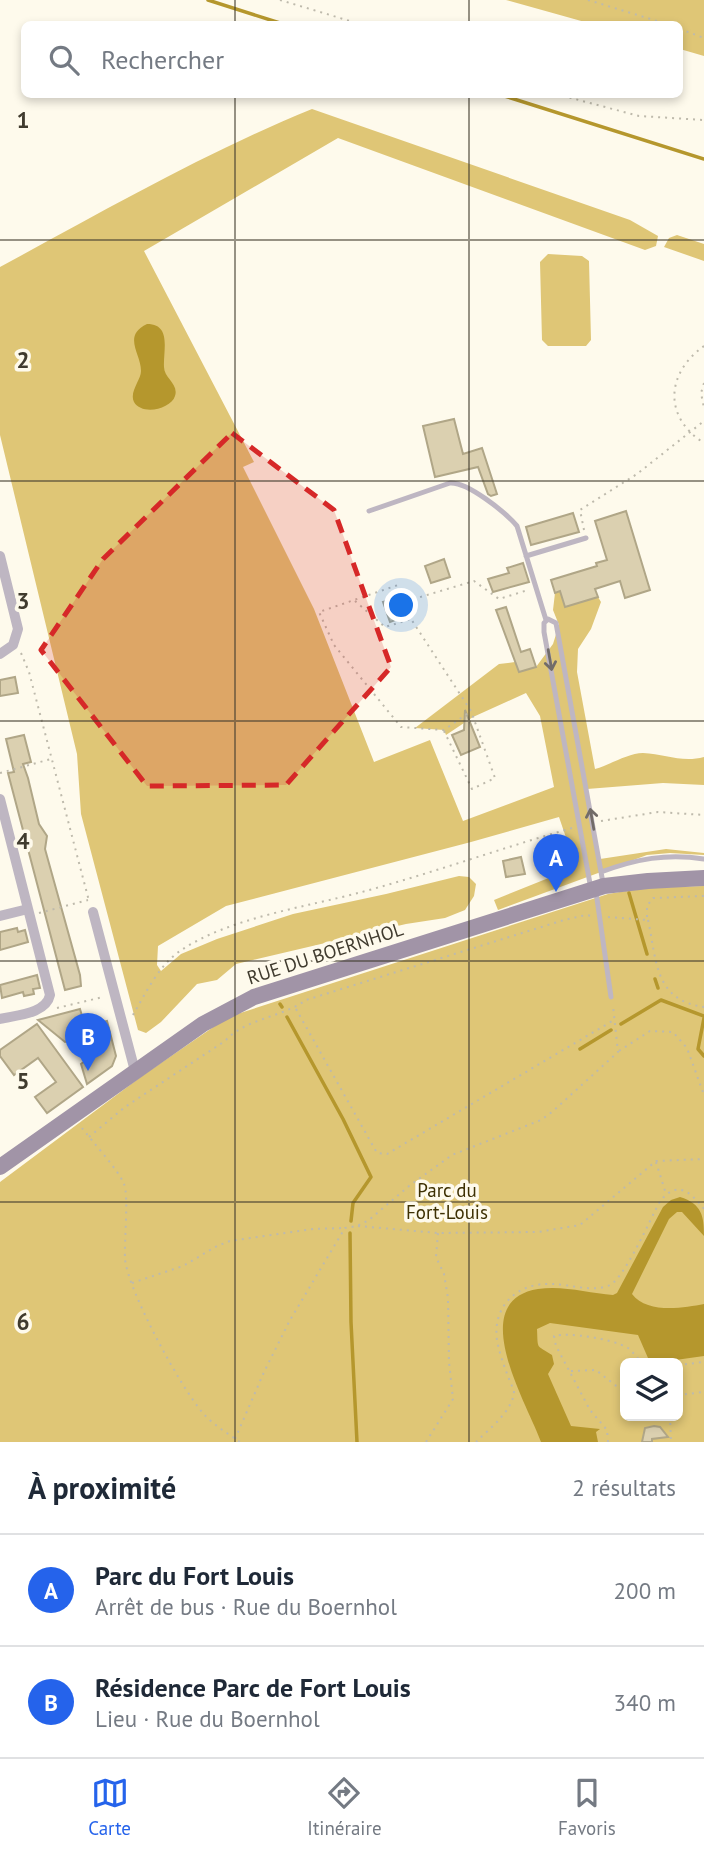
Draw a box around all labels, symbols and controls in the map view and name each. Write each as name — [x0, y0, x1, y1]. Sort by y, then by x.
search box — [21, 21, 683, 98]
icon: search — [45, 41, 83, 79]
text: Rechercher — [101, 43, 224, 76]
text: 1 — [16, 105, 30, 134]
text: 2 — [16, 345, 30, 374]
text: 3 — [16, 586, 30, 615]
your location — [384, 588, 418, 622]
one-way arrow — [543, 648, 557, 671]
one-way arrow — [585, 808, 599, 831]
text: 4 — [16, 826, 30, 855]
pin: A — [533, 834, 579, 892]
street label: RUE DU BOERNHOL — [244, 916, 406, 990]
pin: B — [65, 1013, 111, 1071]
text: 5 — [16, 1066, 30, 1095]
park label: Parc du Fort-Louis — [406, 1178, 488, 1224]
text: 6 — [16, 1307, 30, 1336]
map controls — [620, 1358, 683, 1421]
button: layers — [620, 1358, 683, 1421]
text: À proximité — [28, 1468, 176, 1507]
text: 2 résultats — [572, 1473, 676, 1502]
text: Parc du Fort Louis — [95, 1559, 294, 1592]
text: A — [44, 1576, 58, 1605]
text: 200 m — [614, 1576, 676, 1605]
text: Arrêt de bus · Rue du Boernhol — [95, 1592, 397, 1621]
text: Résidence Parc de Fort Louis — [95, 1671, 411, 1704]
text: B — [44, 1688, 58, 1717]
text: 340 m — [614, 1688, 676, 1717]
text: Lieu · Rue du Boernhol — [95, 1704, 320, 1733]
tab: Carte — [88, 1774, 131, 1840]
tab: Itinéraire — [307, 1774, 382, 1840]
tab: Favoris — [558, 1774, 616, 1840]

